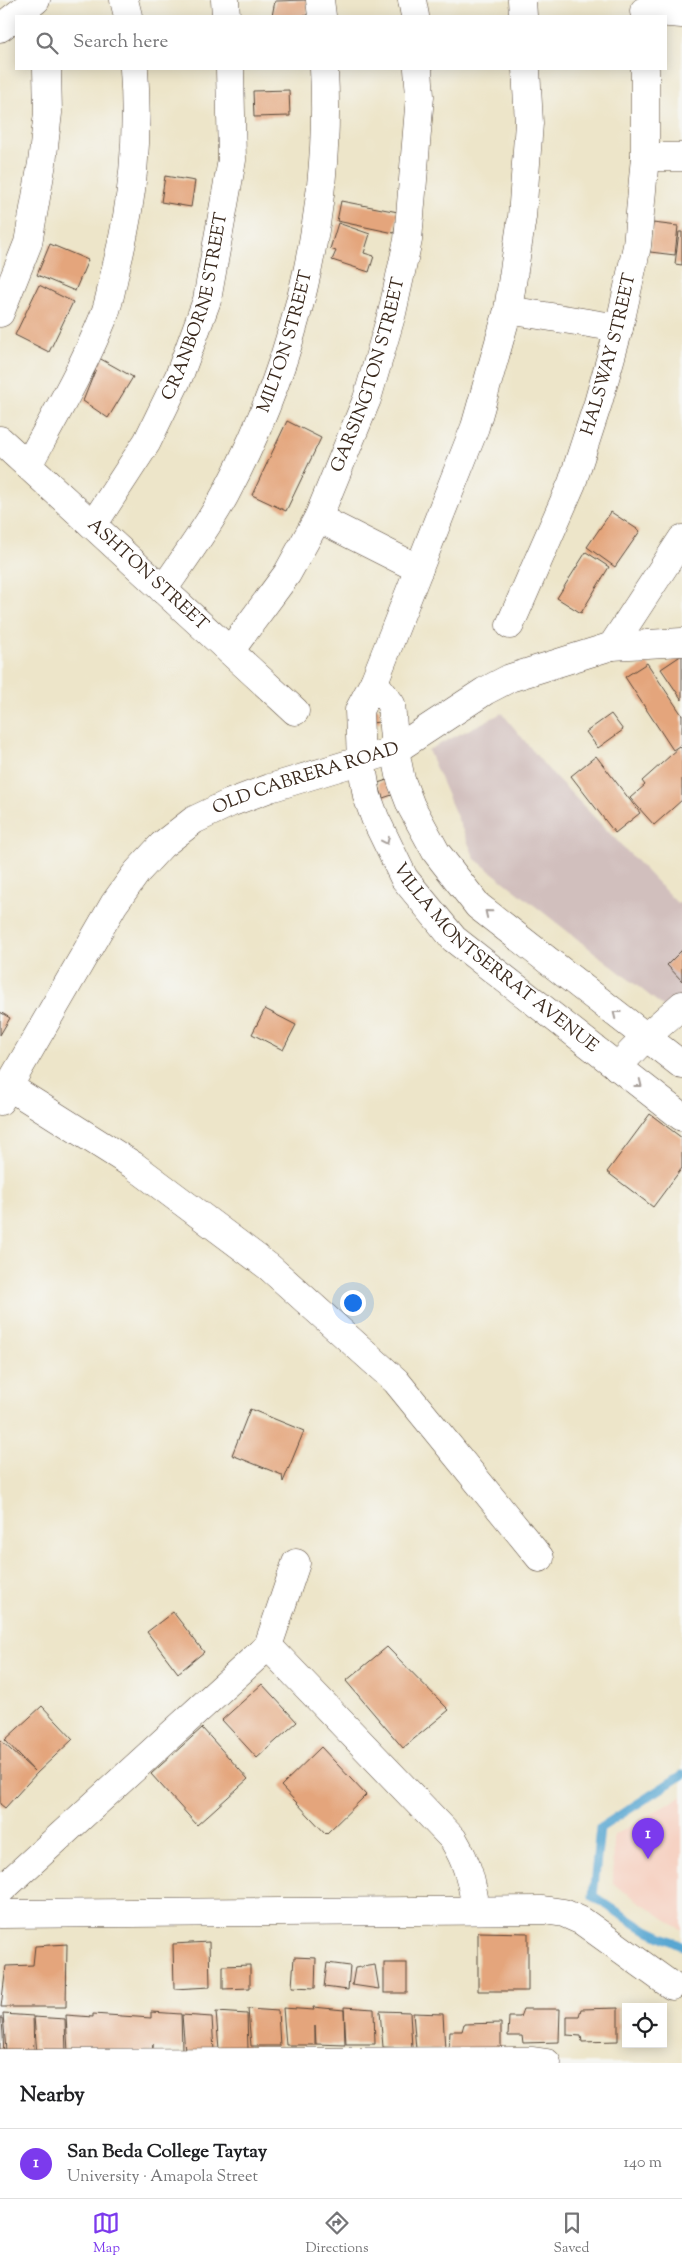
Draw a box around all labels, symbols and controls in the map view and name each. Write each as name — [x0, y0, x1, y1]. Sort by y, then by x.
search box — [15, 15, 667, 70]
icon: search — [33, 29, 61, 57]
text: Search here — [73, 29, 168, 56]
street label: CRANBORNE STREET — [156, 210, 235, 405]
street label: MILTON STREET — [252, 268, 320, 417]
street label: HALSWAY STREET — [575, 271, 644, 439]
street label: GARSINGTON STREET — [325, 275, 413, 477]
street label: ASHTON STREET — [81, 513, 214, 638]
street label: OLD CABRERA ROAD — [208, 736, 403, 822]
one-way arrow — [380, 836, 390, 845]
street label: VILLA MONTSERRAT AVENUE — [386, 859, 603, 1060]
one-way arrow — [485, 911, 494, 919]
one-way arrow — [612, 1011, 622, 1020]
one-way arrow — [633, 1078, 642, 1086]
your location — [340, 1290, 366, 1316]
pin: 1 — [632, 1818, 664, 1859]
map controls — [622, 2003, 667, 2048]
button: locate — [622, 2003, 667, 2048]
text: Nearby — [20, 2081, 85, 2111]
text: San Beda College Taytay — [67, 2139, 267, 2166]
text: 1 — [33, 2152, 39, 2175]
text: 140 m — [624, 2152, 662, 2175]
text: University · Amapola Street — [67, 2166, 258, 2189]
tab: Map — [92, 2209, 120, 2259]
tab: Directions — [305, 2209, 369, 2259]
tab: Saved — [554, 2209, 589, 2259]

